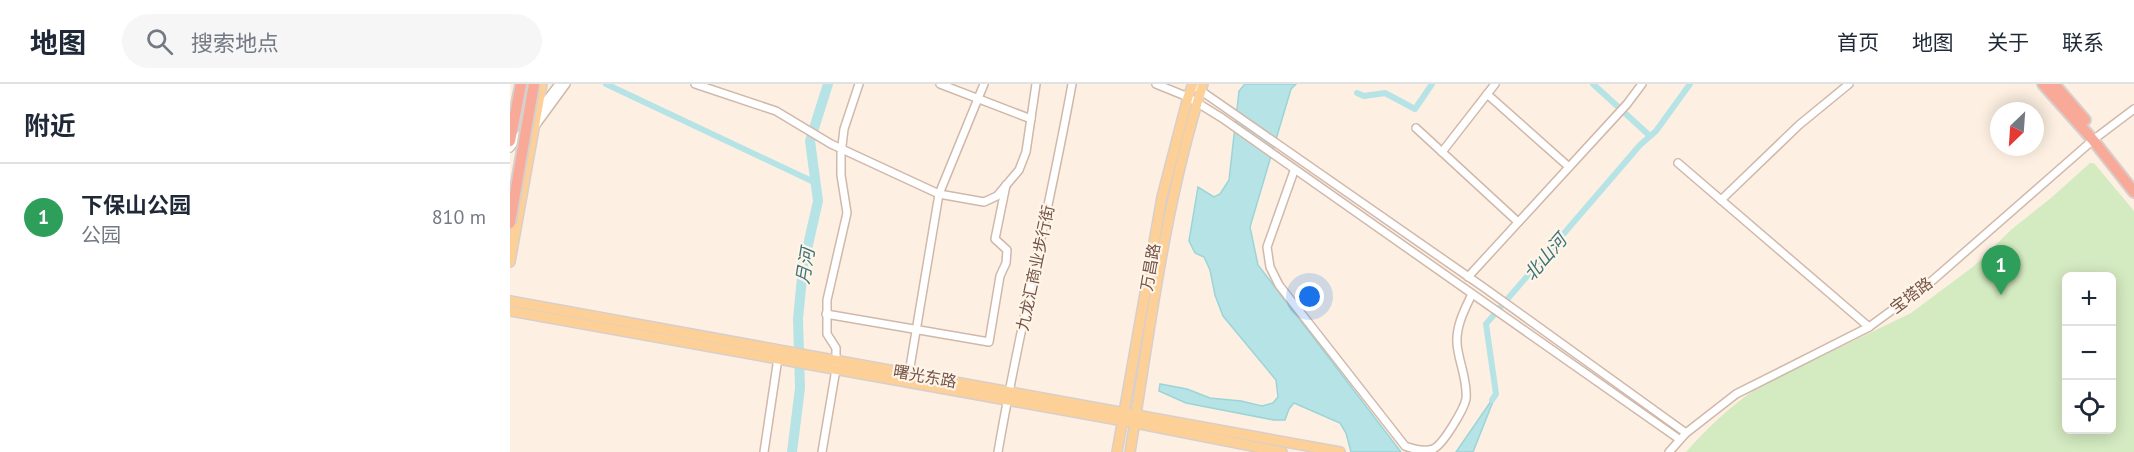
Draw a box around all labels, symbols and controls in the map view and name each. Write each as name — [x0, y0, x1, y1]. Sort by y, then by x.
search box — [122, 14, 542, 68]
text: 地图 — [30, 24, 86, 61]
icon: search — [143, 25, 176, 58]
text: 搜索地点 — [191, 29, 279, 57]
text: 首页 — [1837, 29, 1879, 56]
text: 地图 — [1912, 29, 1954, 56]
text: 关于 — [1987, 29, 2029, 56]
text: 联系 — [2062, 29, 2104, 56]
north arrow — [1990, 102, 2044, 156]
text: 附近 — [24, 109, 76, 142]
text: 下保山公园 — [81, 191, 191, 219]
street label: 九龙汇商业步行街 — [1012, 203, 1058, 333]
text: 1 — [38, 204, 49, 230]
text: 810 m — [432, 204, 486, 230]
text: 公园 — [81, 222, 121, 248]
water label: 北山河 — [1519, 227, 1573, 285]
street label: 万昌路 — [1136, 242, 1164, 292]
water label: 月河 — [791, 243, 820, 286]
pin: 1 — [1982, 246, 2020, 295]
map controls — [2062, 272, 2116, 434]
button: + — [2062, 272, 2116, 326]
street label: 宝塔路 — [1886, 273, 1936, 317]
your location — [1295, 282, 1324, 311]
button: − — [2062, 326, 2116, 380]
street label: 曙光东路 — [892, 361, 958, 391]
button: locate — [2062, 380, 2116, 434]

